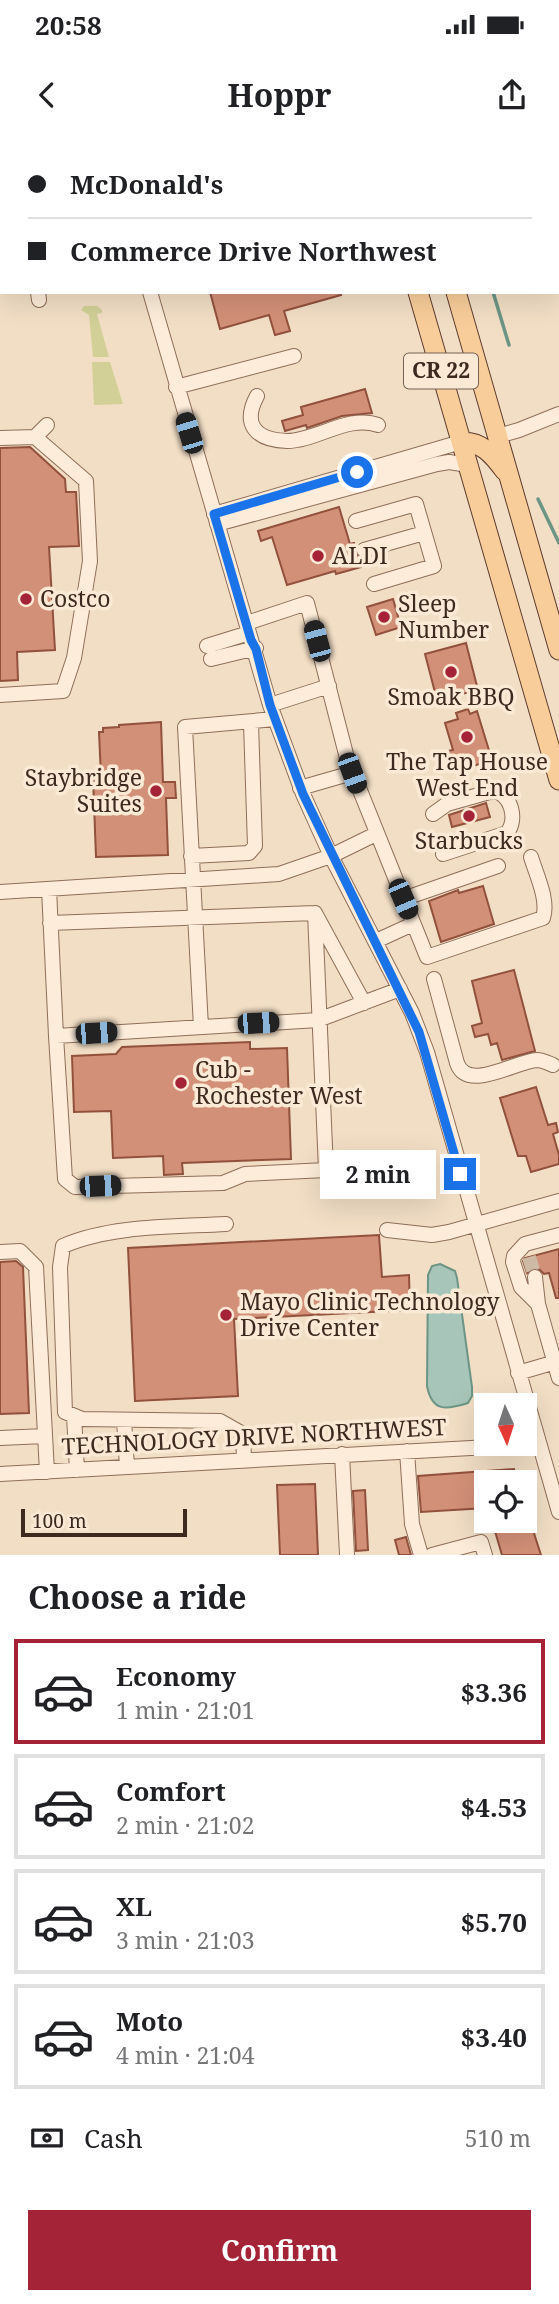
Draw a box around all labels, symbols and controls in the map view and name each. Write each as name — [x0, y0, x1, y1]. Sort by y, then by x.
text: 20:58 — [35, 7, 102, 43]
text: Hoppr — [228, 73, 331, 116]
icon: back — [28, 76, 66, 114]
icon: share — [493, 76, 531, 114]
text: McDonald's — [70, 166, 223, 202]
text: Commerce Drive Northwest — [70, 233, 437, 269]
road number: CR 22 — [404, 354, 478, 388]
car — [173, 410, 206, 456]
route start — [341, 456, 373, 488]
place label: ALDI — [332, 539, 388, 571]
marker: ALDI — [310, 548, 326, 564]
place label: Costco — [40, 582, 110, 614]
place label: Sleep Number — [398, 587, 489, 645]
marker: Costco — [18, 591, 34, 607]
marker: Sleep Number — [376, 609, 392, 625]
car — [302, 618, 333, 664]
marker: Smoak BBQ — [443, 664, 459, 680]
place label: Smoak BBQ — [387, 680, 515, 712]
marker: The Tap House West End — [459, 729, 475, 745]
place label: The Tap House West End — [386, 745, 548, 803]
car — [335, 750, 370, 796]
place label: Staybridge Suites — [25, 761, 142, 819]
marker: Staybridge Suites — [148, 783, 164, 799]
marker: Starbucks — [461, 808, 477, 824]
place label: Starbucks — [415, 824, 523, 856]
car — [386, 876, 421, 922]
car — [237, 1011, 280, 1035]
car — [75, 1021, 118, 1045]
place label: Cub - Rochester West — [195, 1053, 363, 1111]
marker: Cub - Rochester West — [173, 1075, 189, 1091]
callout: 2 min — [320, 1150, 435, 1198]
text: 2 min — [345, 1158, 411, 1190]
route end — [444, 1158, 476, 1190]
car — [79, 1175, 122, 1197]
place label: Mayo Clinic Technology Drive Center — [240, 1285, 499, 1343]
marker: Mayo Clinic Technology Drive Center — [218, 1307, 234, 1323]
north arrow — [474, 1393, 537, 1456]
map controls — [474, 1393, 537, 1533]
street label: TECHNOLOGY DRIVE NORTHWEST — [61, 1410, 447, 1462]
button: locate — [474, 1470, 537, 1533]
scale bar — [21, 1506, 187, 1538]
text: 100 m — [32, 1508, 87, 1534]
text: Choose a ride — [28, 1575, 247, 1618]
text: Economy — [116, 1658, 236, 1694]
icon: car — [32, 1660, 95, 1723]
text: $3.36 — [461, 1674, 527, 1710]
text: 1 min · 21:01 — [116, 1694, 254, 1726]
text: Comfort — [116, 1773, 226, 1809]
icon: car — [32, 1775, 95, 1838]
text: $4.53 — [461, 1789, 527, 1825]
text: 2 min · 21:02 — [116, 1809, 254, 1841]
text: XL — [116, 1888, 152, 1924]
icon: car — [32, 1890, 95, 1953]
text: $5.70 — [461, 1904, 527, 1940]
text: 3 min · 21:03 — [116, 1924, 254, 1956]
text: Moto — [116, 2003, 183, 2039]
icon: car — [32, 2005, 95, 2068]
text: $3.40 — [461, 2019, 527, 2055]
text: 4 min · 21:04 — [116, 2039, 254, 2071]
icon: cash — [28, 2119, 66, 2157]
text: Cash — [84, 2120, 143, 2156]
text: 510 m — [465, 2122, 531, 2154]
button: Confirm — [28, 2210, 531, 2290]

